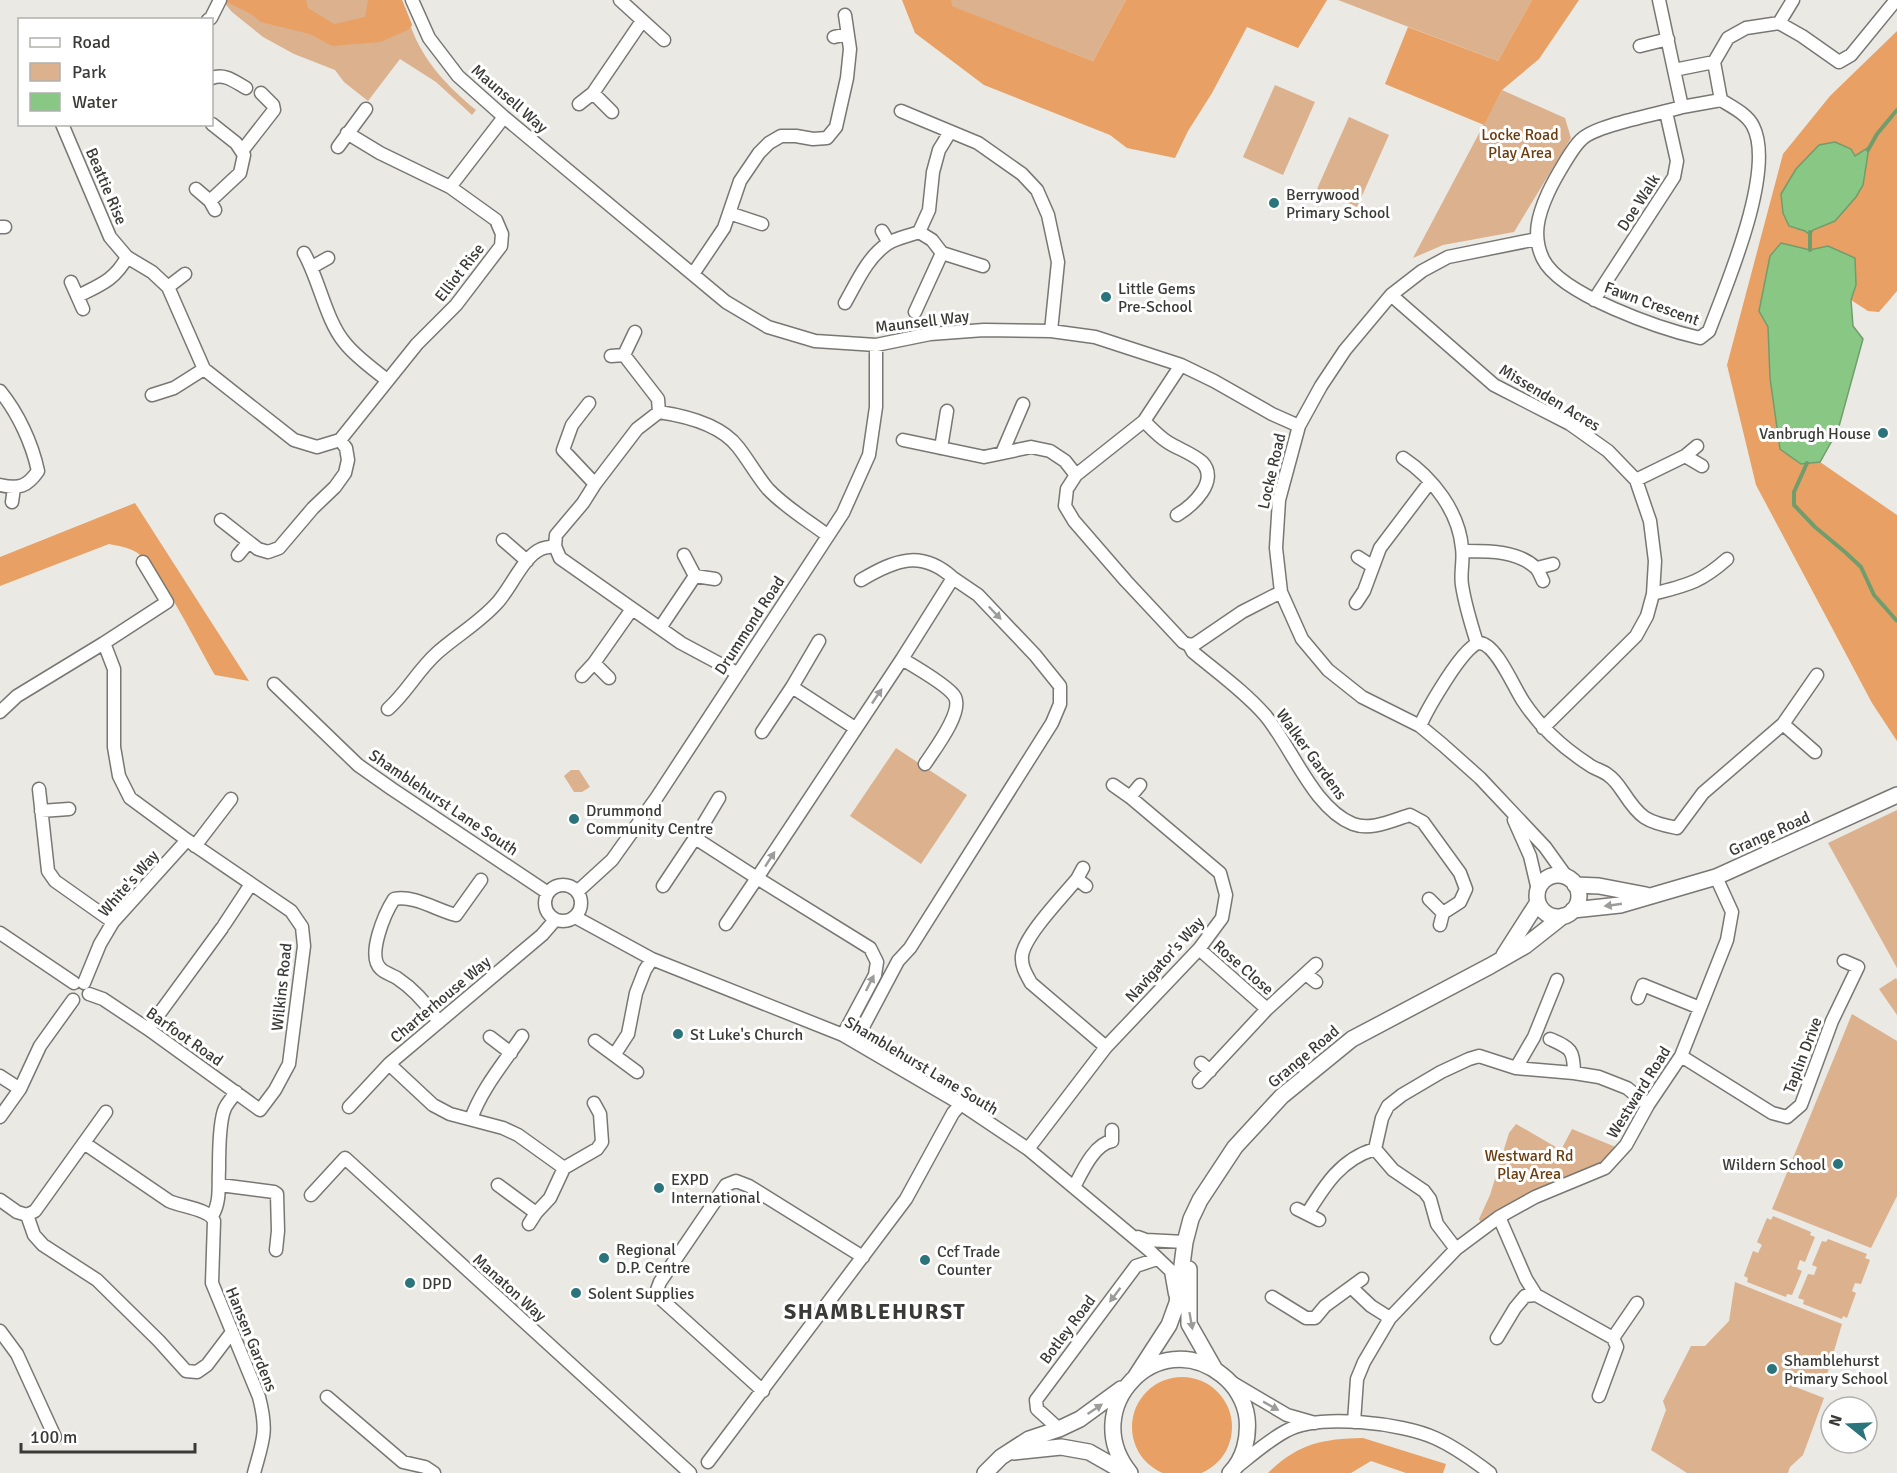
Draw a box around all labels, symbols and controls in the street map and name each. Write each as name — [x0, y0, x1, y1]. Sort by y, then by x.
legend — [18, 18, 213, 126]
text: Road — [72, 31, 111, 53]
street label: Maunsell Way — [467, 60, 552, 138]
text: Park — [72, 61, 107, 83]
text: Water — [72, 91, 118, 113]
park label: Locke Road Play Area — [1481, 125, 1559, 163]
street label: Beattie Rise — [81, 145, 131, 228]
street label: Doe Walk — [1613, 170, 1665, 235]
place label: Berrywood Primary School — [1286, 185, 1390, 223]
marker: Berrywood Primary School — [1267, 196, 1281, 210]
street label: Elliot Rise — [431, 239, 489, 306]
street label: Fawn Crescent — [1601, 278, 1702, 331]
place label: Little Gems Pre-School — [1118, 279, 1196, 317]
marker: Little Gems Pre-School — [1099, 290, 1113, 304]
street label: Maunsell Way — [874, 306, 971, 338]
street label: Missenden Acres — [1495, 360, 1604, 436]
place label: Vanbrugh House — [1759, 424, 1871, 444]
marker: Vanbrugh House — [1876, 426, 1890, 440]
street label: Locke Road — [1254, 431, 1290, 511]
street label: Drummond Road — [710, 572, 789, 679]
one-way arrow — [988, 606, 1002, 621]
one-way arrow — [871, 688, 882, 704]
street label: Walker Gardens — [1272, 705, 1351, 804]
street label: Shamblehurst Lane South — [365, 745, 522, 860]
place label: Drummond Community Centre — [586, 801, 713, 839]
street label: Grange Road — [1726, 807, 1813, 861]
marker: Drummond Community Centre — [567, 812, 581, 826]
street label: White's Way — [94, 846, 164, 921]
one-way arrow — [764, 850, 775, 867]
one-way arrow — [1603, 901, 1622, 910]
street label: Navigator's Way — [1121, 912, 1209, 1007]
street label: Rose Close — [1209, 936, 1278, 999]
street label: Wilkins Road — [267, 942, 297, 1032]
street label: Charterhouse Way — [386, 952, 495, 1048]
one-way arrow — [866, 975, 875, 992]
street label: Barfoot Road — [142, 1003, 227, 1071]
street label: Shamblehurst Lane South — [841, 1012, 1002, 1120]
street label: Taplin Drive — [1779, 1014, 1827, 1096]
street label: Grange Road — [1264, 1021, 1343, 1092]
place label: St Luke's Church — [690, 1025, 803, 1045]
marker: St Luke's Church — [671, 1027, 685, 1041]
street label: Westward Road — [1602, 1043, 1675, 1142]
park label: Westward Rd Play Area — [1485, 1146, 1573, 1184]
place label: Wildern School — [1722, 1155, 1826, 1175]
marker: Wildern School — [1831, 1157, 1845, 1171]
place label: EXPD International — [671, 1170, 761, 1208]
marker: EXPD International — [652, 1181, 666, 1195]
place label: Regional D.P. Centre — [616, 1240, 690, 1278]
place label: Ccf Trade Counter — [937, 1242, 1000, 1280]
street label: Manaton Way — [468, 1249, 551, 1326]
marker: Regional D.P. Centre — [597, 1251, 611, 1265]
marker: Ccf Trade Counter — [918, 1253, 932, 1267]
place label: DPD — [422, 1274, 452, 1294]
marker: DPD — [403, 1276, 417, 1290]
street label: Hansen Gardens — [221, 1284, 281, 1395]
place label: Solent Supplies — [588, 1284, 694, 1304]
marker: Solent Supplies — [569, 1286, 583, 1300]
one-way arrow — [1109, 1287, 1121, 1302]
street label: Botley Road — [1035, 1291, 1100, 1368]
district label: SHAMBLEHURST — [784, 1298, 966, 1325]
one-way arrow — [1186, 1312, 1195, 1331]
place label: Shamblehurst Primary School — [1784, 1351, 1888, 1389]
marker: Shamblehurst Primary School — [1765, 1362, 1779, 1376]
north arrow — [1819, 1395, 1879, 1455]
one-way arrow — [1263, 1401, 1280, 1411]
one-way arrow — [1086, 1403, 1102, 1415]
text: N — [1824, 1412, 1847, 1429]
scale bar — [21, 1416, 195, 1454]
text: 100 m — [30, 1426, 77, 1448]

